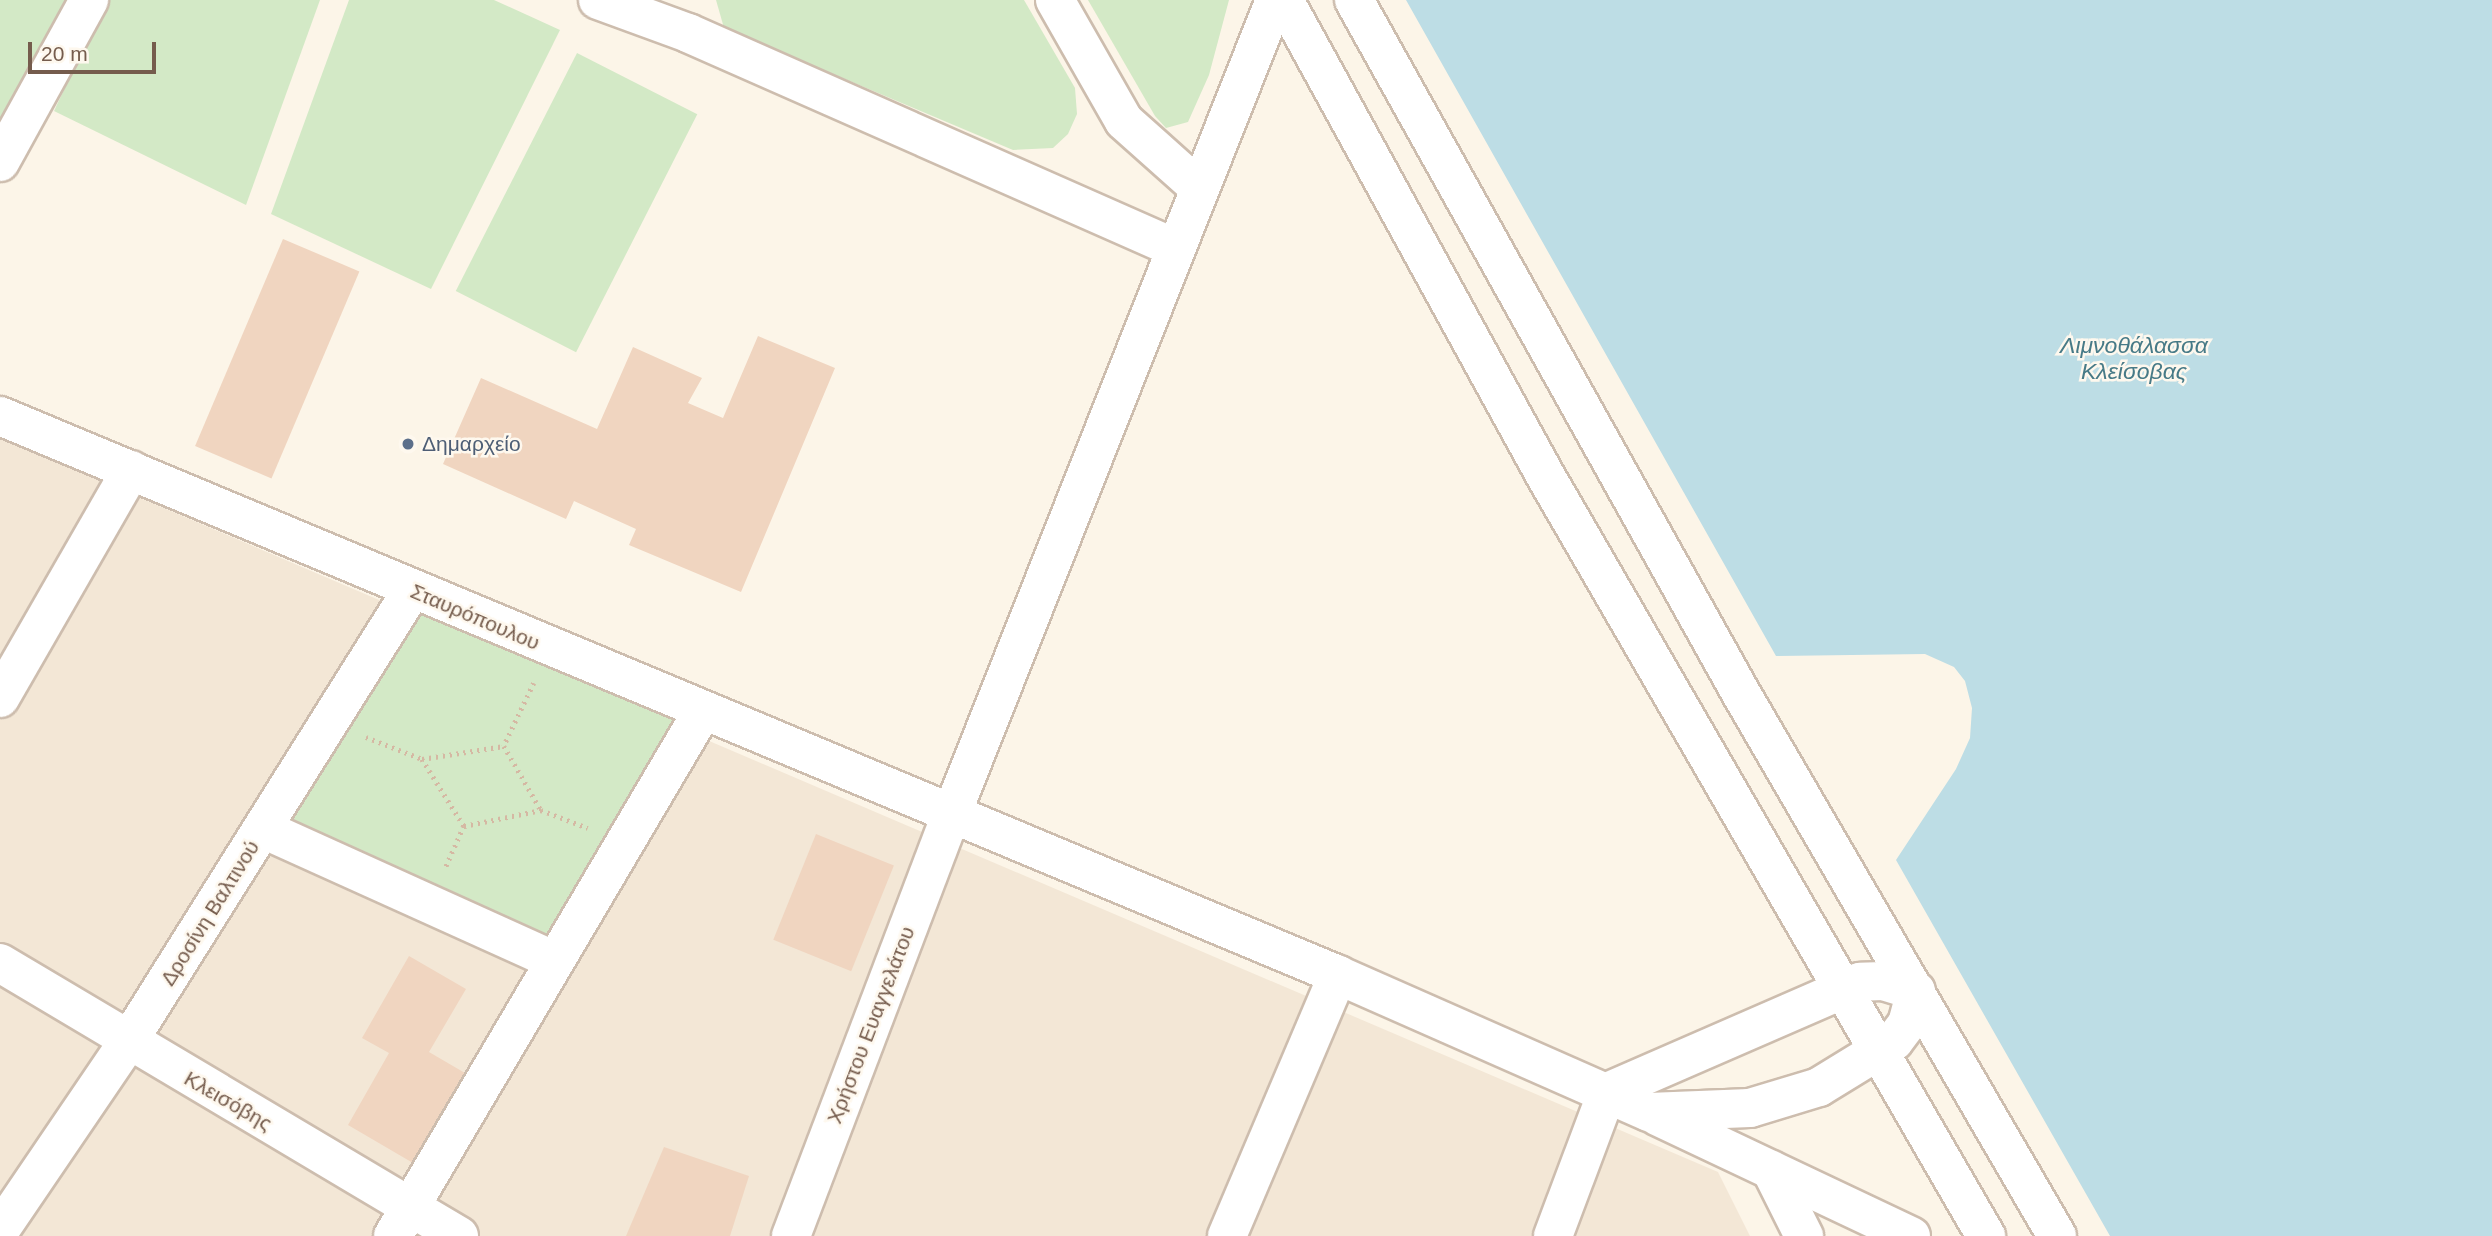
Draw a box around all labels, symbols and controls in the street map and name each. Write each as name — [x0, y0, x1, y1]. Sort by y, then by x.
scale bar — [32, 28, 159, 72]
text: 20 m — [41, 42, 88, 65]
water label: Λιμνοθάλασσα Κλείσοβας — [2060, 331, 2208, 385]
place label: Δημαρχείο — [422, 431, 521, 457]
marker: Δημαρχείο — [400, 436, 416, 452]
street label: Σταυρόπουλου — [407, 579, 543, 655]
street label: Δροσίνη Βαλτινού — [155, 836, 265, 990]
street label: Χρήστου Ευαγγελάτου — [822, 923, 920, 1127]
street label: Κλεισόβης — [180, 1066, 276, 1136]

